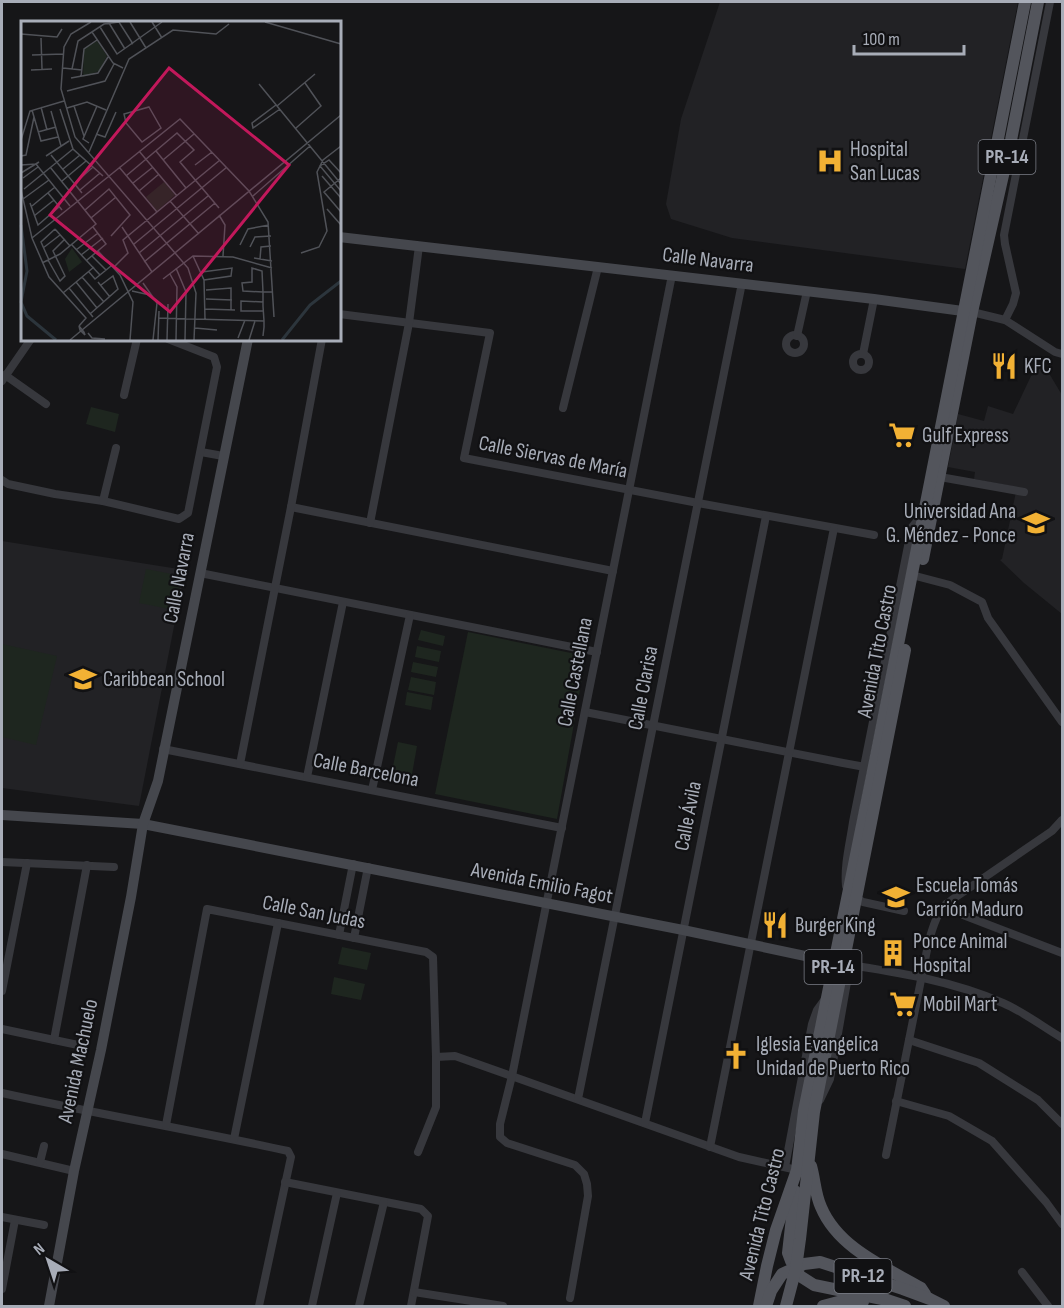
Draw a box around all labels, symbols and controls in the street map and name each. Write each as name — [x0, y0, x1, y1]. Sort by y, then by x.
scale bar — [854, 18, 964, 56]
inset map — [21, 21, 340, 340]
text: 100 m — [863, 29, 900, 50]
place label: Hospital San Lucas — [850, 137, 920, 186]
road number: PR-14 — [978, 140, 1036, 174]
hospital icon: Hospital San Lucas — [815, 146, 845, 176]
street label: Calle Navarra — [661, 242, 755, 278]
restaurant icon: KFC — [989, 351, 1019, 381]
place label: KFC — [1024, 354, 1052, 379]
supermarket icon: Gulf Express — [887, 420, 917, 450]
place label: Gulf Express — [922, 423, 1009, 448]
street label: Calle Siervas de María — [477, 430, 629, 484]
place label: Universidad Ana G. Méndez - Ponce — [886, 499, 1016, 548]
school or university icon: Universidad Ana G. Méndez - Ponce — [1021, 508, 1051, 538]
street label: Calle Navarra — [158, 531, 200, 625]
street label: Avenida Tito Castro — [852, 582, 902, 721]
street label: Calle Castellana — [552, 615, 598, 729]
street label: Calle Clarisa — [623, 644, 663, 732]
school or university icon: Caribbean School — [68, 664, 98, 694]
place label: Caribbean School — [103, 667, 225, 692]
street label: Calle Barcelona — [311, 748, 421, 792]
street label: Calle Ávila — [669, 779, 707, 853]
street label: Avenida Emilio Fagot — [468, 857, 615, 909]
place label: Escuela Tomás Carrión Maduro — [916, 873, 1023, 922]
school or university icon: Escuela Tomás Carrión Maduro — [881, 882, 911, 912]
street label: Calle San Judas — [260, 890, 368, 934]
restaurant icon: Burger King — [760, 910, 790, 940]
place label: Burger King — [795, 913, 876, 938]
place label: Ponce Animal Hospital — [913, 929, 1007, 978]
building icon: Ponce Animal Hospital — [878, 938, 908, 968]
road number: PR-14 — [804, 950, 862, 984]
supermarket icon: Mobil Mart — [888, 989, 918, 1019]
place label: Mobil Mart — [923, 992, 997, 1017]
street label: Avenida Machuelo — [52, 997, 103, 1126]
place label: Iglesia Evangelica Unidad de Puerto Rico — [756, 1032, 910, 1081]
church icon: Iglesia Evangelica Unidad de Puerto Rico — [721, 1041, 751, 1071]
street label: Avenida Tito Castro — [733, 1145, 790, 1284]
north arrow — [18, 1230, 78, 1290]
text: N — [30, 1239, 49, 1260]
road number: PR-12 — [834, 1259, 892, 1293]

